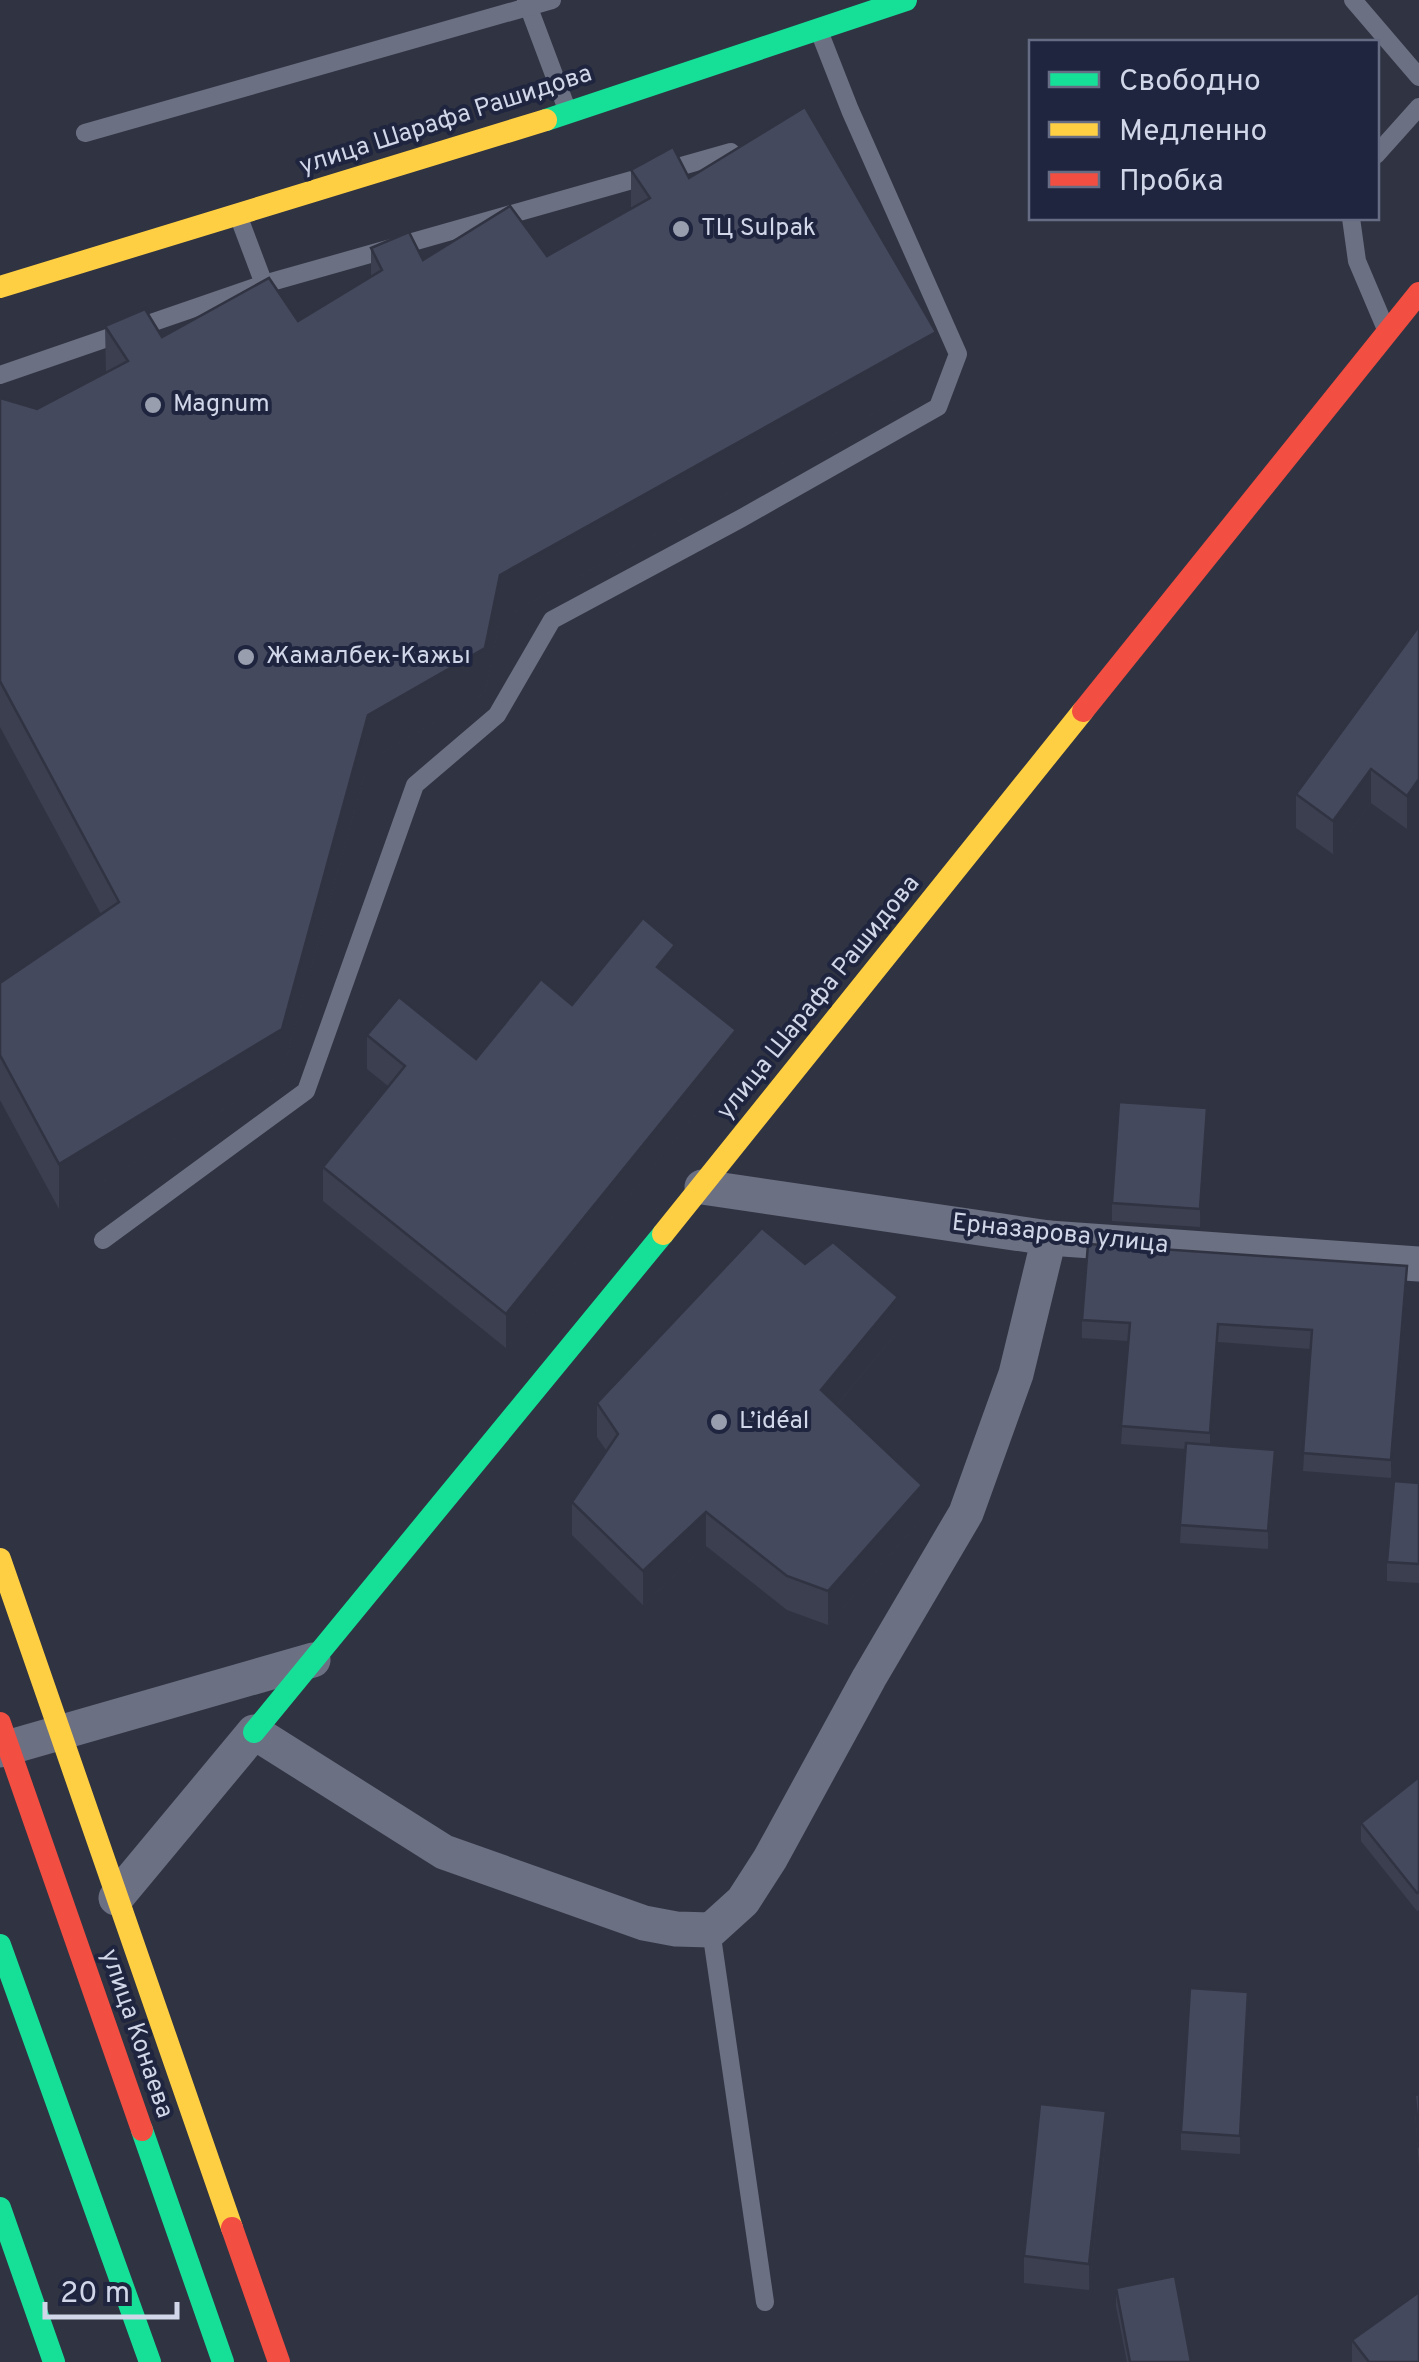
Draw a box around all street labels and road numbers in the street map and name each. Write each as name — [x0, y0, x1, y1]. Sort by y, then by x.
street label: улица Шарафа Рашидова — [296, 59, 596, 183]
street label: улица Шарафа Рашидова — [710, 869, 928, 1127]
street label: Ерназарова улица — [950, 1208, 1170, 1262]
street label: улица Конаева — [92, 1945, 180, 2123]

